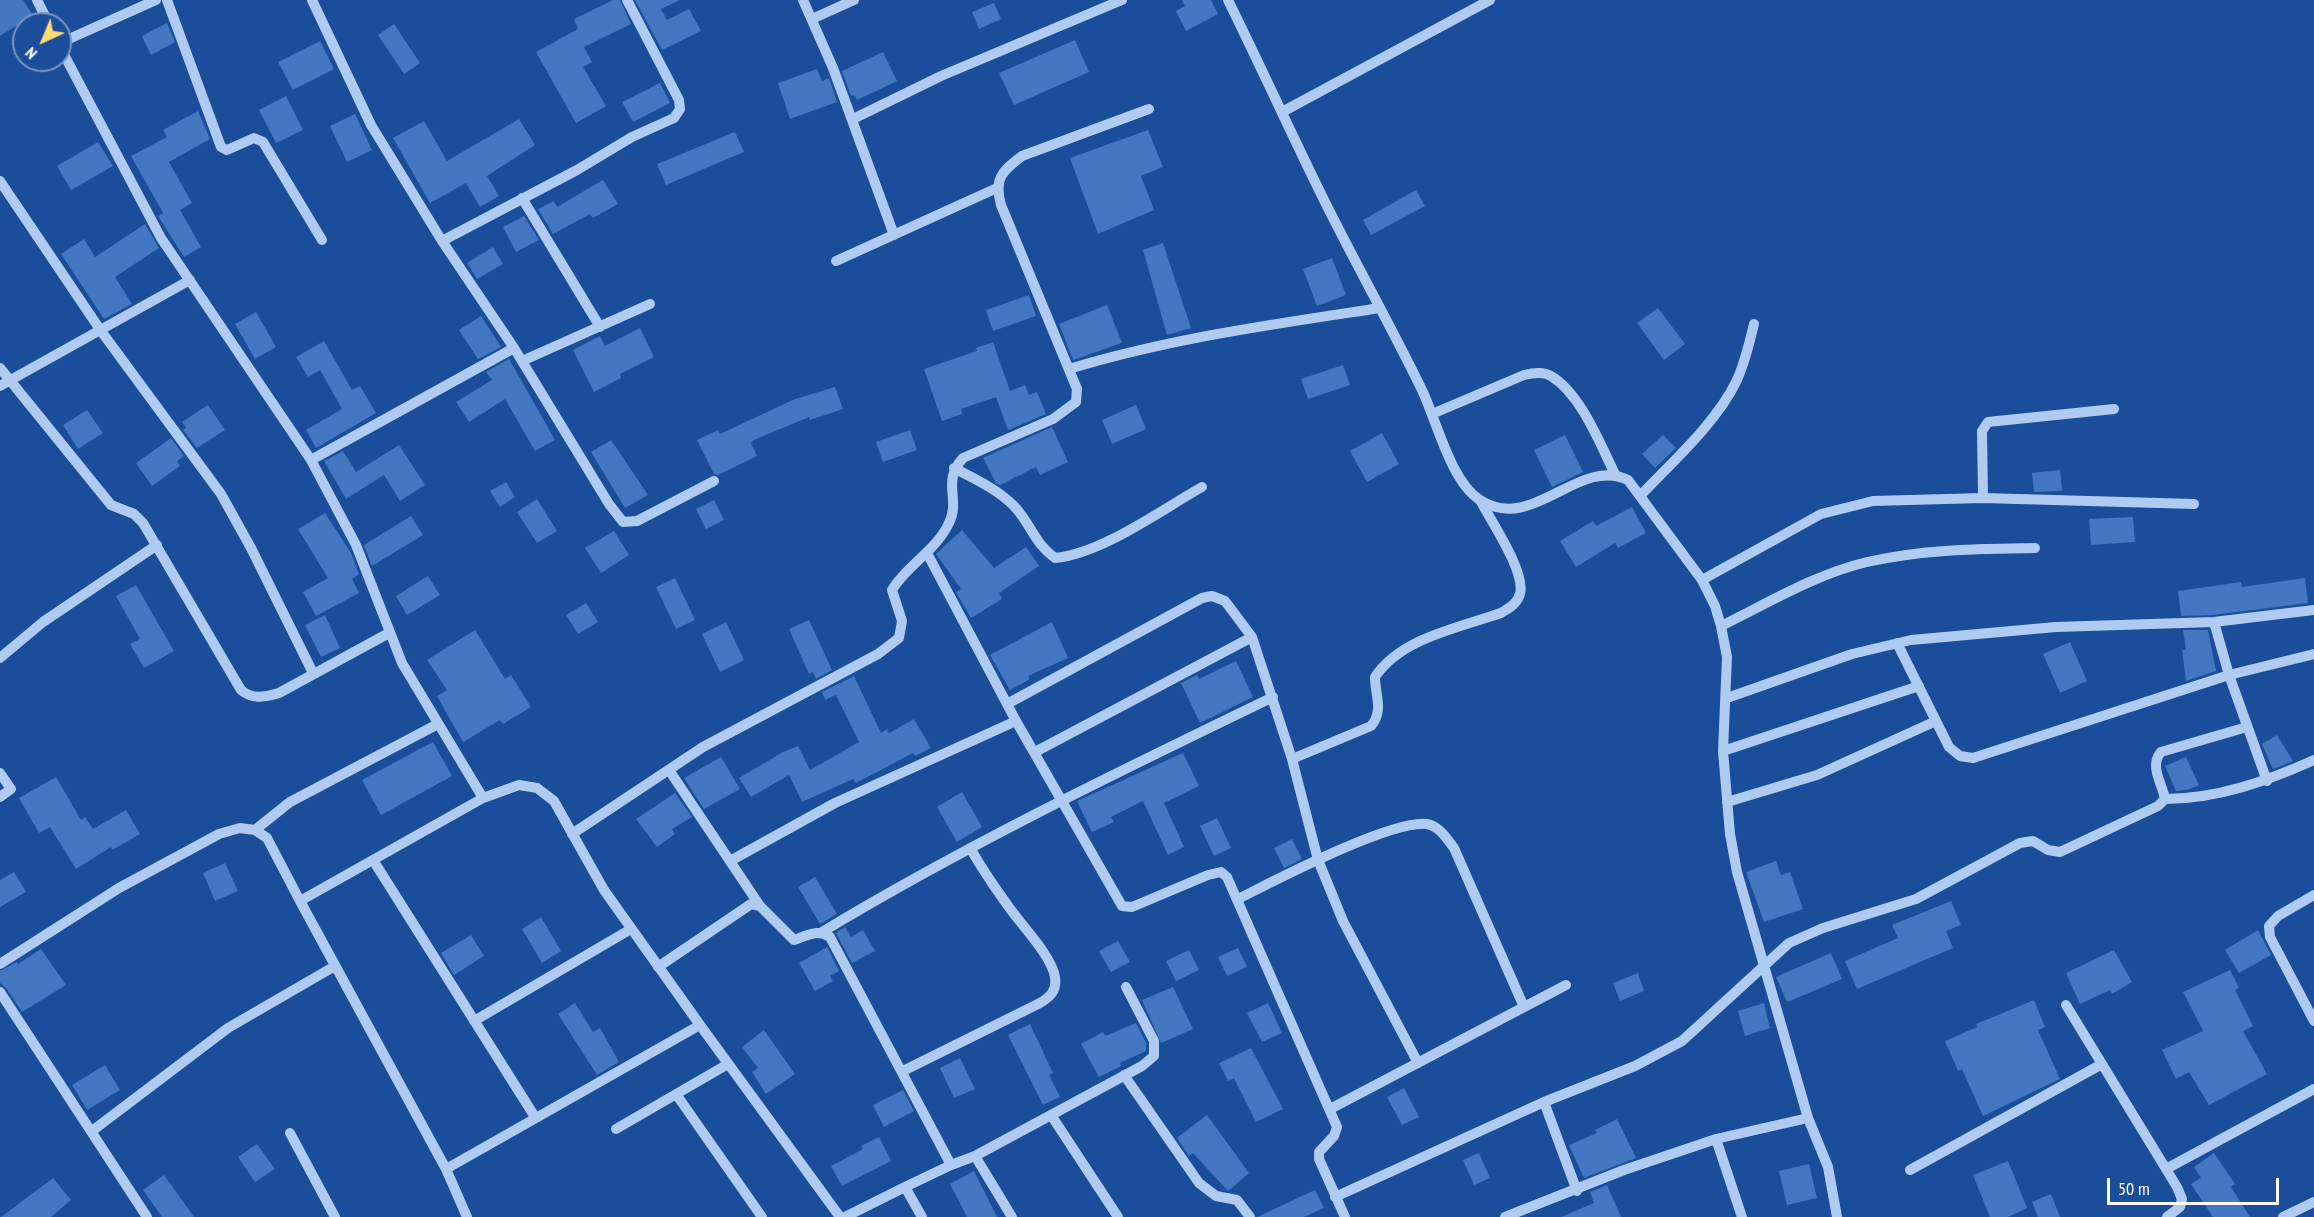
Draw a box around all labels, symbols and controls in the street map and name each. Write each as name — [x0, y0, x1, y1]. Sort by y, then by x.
north arrow — [12, 12, 72, 72]
text: N — [21, 43, 41, 64]
scale bar — [2110, 1166, 2282, 1204]
text: 50 m — [2118, 1177, 2150, 1200]

